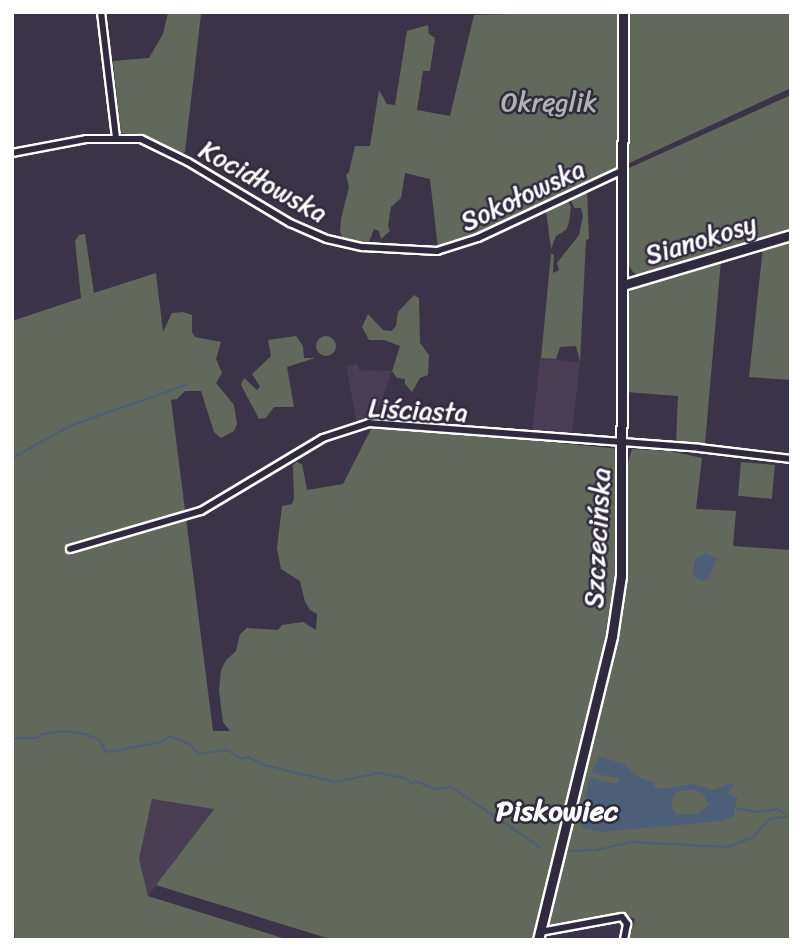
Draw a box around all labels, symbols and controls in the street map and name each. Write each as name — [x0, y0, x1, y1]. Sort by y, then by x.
park label: Okręglik — [501, 87, 597, 119]
street label: Kocidłowska — [194, 134, 332, 230]
street label: Sokołowska — [456, 154, 590, 238]
street label: Sianokosy — [642, 208, 760, 272]
street label: Liściasta — [367, 393, 469, 429]
street label: Szczecińska — [579, 467, 617, 609]
district label: Piskowiec — [496, 794, 618, 828]

